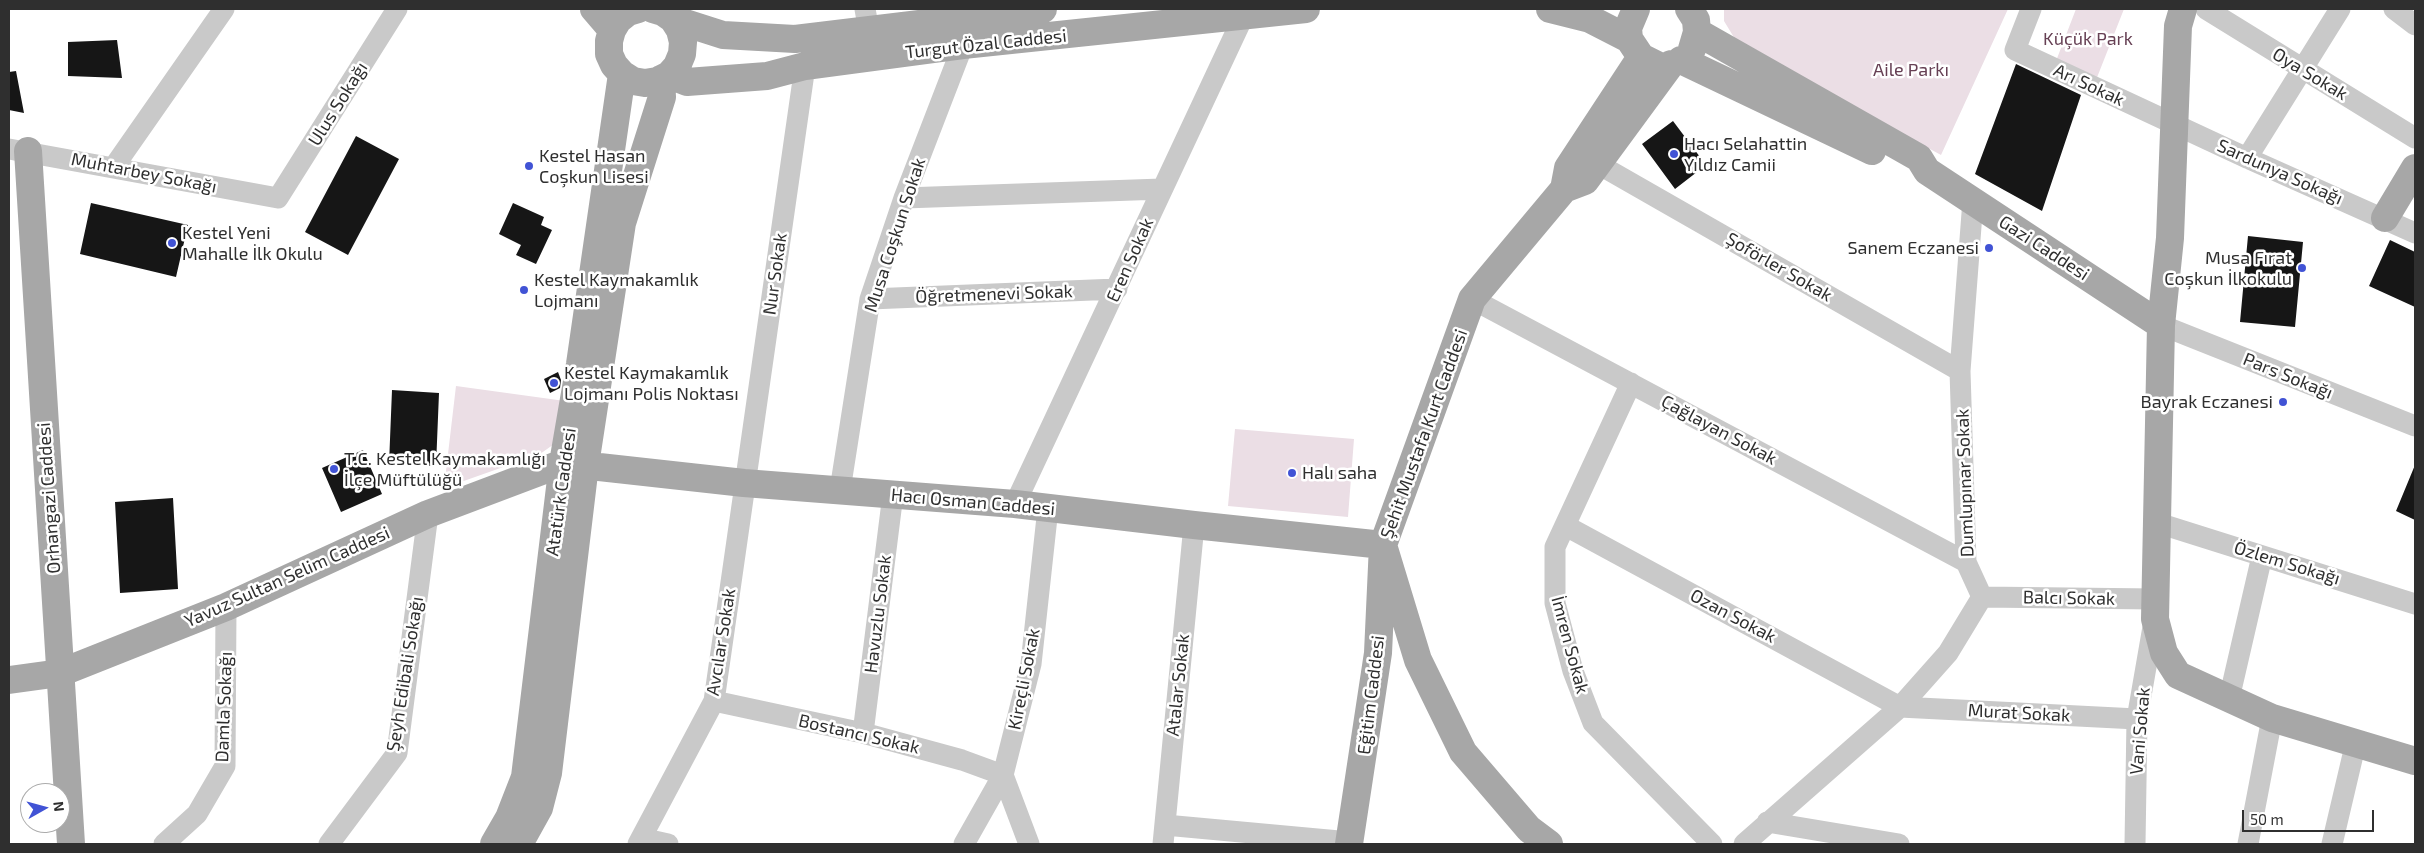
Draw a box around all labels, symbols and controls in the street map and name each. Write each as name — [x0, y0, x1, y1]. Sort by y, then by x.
street label: Turgut Özal Caddesi — [904, 25, 1068, 63]
park label: Küçük Park — [2043, 28, 2133, 50]
street label: Oya Sokak — [2268, 43, 2352, 105]
street label: Ulus Sokağı — [304, 58, 372, 150]
park label: Aile Parkı — [1873, 59, 1949, 81]
street label: Arı Sokak — [2050, 59, 2128, 111]
place label: Hacı Selahattin Yıldız Camii — [1684, 133, 1807, 176]
street label: Sardunya Sokağı — [2214, 135, 2346, 209]
place label: Kestel Hasan Coşkun Lisesi — [539, 145, 649, 188]
street label: Muhtarbey Sokağı — [69, 148, 219, 198]
marker: Hacı Selahattin Yıldız Camii — [1668, 148, 1680, 160]
street label: Musa Coşkun Sokak — [860, 155, 930, 315]
marker: Kestel Hasan Coşkun Lisesi — [523, 160, 535, 172]
street label: Gazi Caddesi — [1995, 211, 2093, 285]
street label: Eren Sokak — [1102, 215, 1158, 305]
place label: Kestel Yeni Mahalle İlk Okulu — [182, 222, 323, 264]
street label: Şoförler Sokak — [1722, 228, 1836, 306]
street label: Nur Sokak — [759, 232, 791, 316]
marker: Kestel Yeni Mahalle İlk Okulu — [166, 237, 178, 249]
place label: Sanem Eczanesi — [1847, 237, 1979, 259]
marker: Sanem Eczanesi — [1983, 242, 1995, 254]
place label: Musa Fırat Coşkun İlkokulu — [2164, 247, 2292, 290]
marker: Musa Fırat Coşkun İlkokulu — [2296, 262, 2308, 274]
place label: Kestel Kaymakamlık Lojmanı — [534, 269, 699, 312]
street label: Öğretmenevi Sokak — [915, 280, 1073, 308]
marker: Kestel Kaymakamlık Lojmanı — [518, 284, 530, 296]
street label: Şehit Mustafa Kurt Caddesi — [1376, 326, 1472, 542]
street label: Pars Sokağı — [2240, 348, 2336, 404]
place label: Kestel Kaymakamlık Lojmanı Polis Noktası — [564, 362, 739, 404]
marker: Kestel Kaymakamlık Lojmanı Polis Noktası — [548, 377, 560, 389]
street label: Çağlayan Sokak — [1658, 390, 1780, 470]
place label: Bayrak Eczanesi — [2140, 391, 2273, 413]
marker: Bayrak Eczanesi — [2277, 396, 2289, 408]
street label: Dumlupınar Sokak — [1952, 408, 1978, 558]
street label: Orhangazi Caddesi — [33, 422, 65, 574]
street label: Atatürk Caddesi — [541, 426, 581, 558]
place label: T.C. Kestel Kaymakamlığı İlçe Müftülüğü — [344, 448, 546, 490]
place label: Halı saha — [1302, 462, 1377, 484]
marker: T.C. Kestel Kaymakamlığı İlçe Müftülüğü — [328, 463, 340, 475]
marker: Halı saha — [1286, 467, 1298, 479]
street label: Hacı Osman Caddesi — [890, 484, 1056, 520]
street label: Yavuz Sultan Selim Caddesi — [181, 522, 393, 632]
street label: Özlem Sokağı — [2231, 537, 2343, 589]
street label: Havuzlu Sokak — [860, 554, 896, 674]
street label: Ozan Sokak — [1686, 584, 1780, 648]
street label: Balcı Sokak — [2023, 586, 2115, 610]
street label: Avcılar Sokak — [702, 587, 740, 697]
street label: İmren Sokak — [1547, 594, 1593, 696]
street label: Şeyh Edibali Sokağı — [382, 595, 428, 753]
street label: Kireçli Sokak — [1004, 626, 1044, 732]
street label: Atalar Sokak — [1162, 633, 1194, 737]
street label: Eğitim Caddesi — [1353, 634, 1389, 756]
street label: Damla Sokağı — [211, 651, 237, 763]
street label: Vani Sokak — [2125, 686, 2155, 776]
street label: Murat Sokak — [1967, 700, 2071, 726]
street label: Bostancı Sokak — [796, 710, 922, 758]
north arrow — [20, 783, 70, 833]
text: N — [50, 800, 68, 812]
scale bar — [2244, 800, 2376, 832]
text: 50 m — [2250, 810, 2284, 828]

